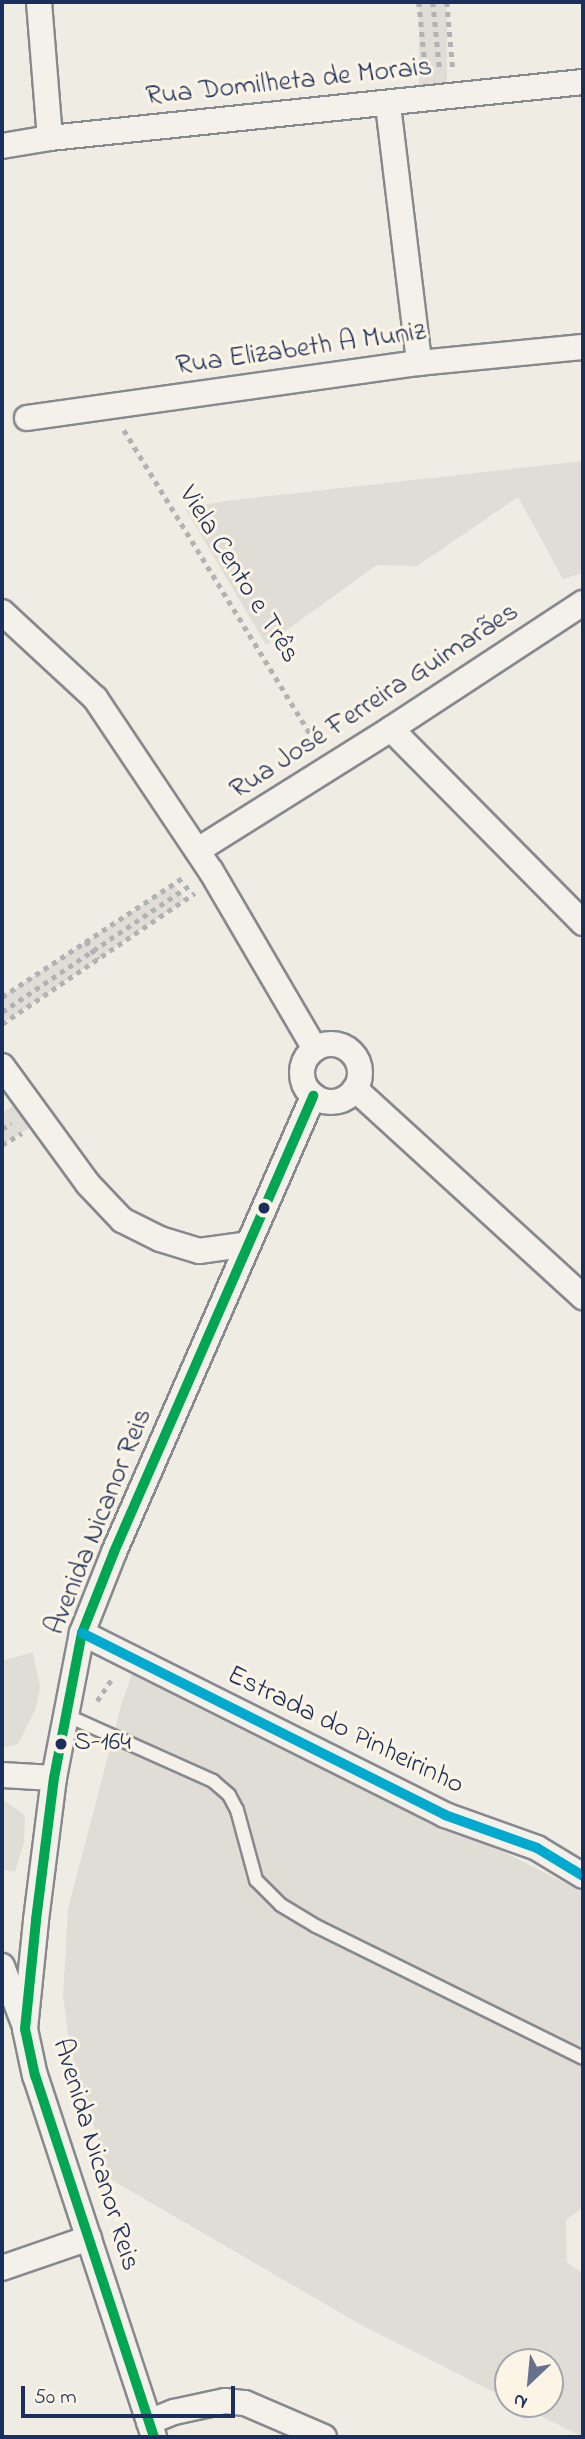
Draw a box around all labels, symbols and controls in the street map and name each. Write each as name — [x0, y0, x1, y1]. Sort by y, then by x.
street label: Rua Domilheta de Morais — [144, 51, 434, 115]
street label: Rua Elizabeth A Muniz — [174, 316, 428, 384]
street label: Viela Cento e Três — [170, 480, 306, 670]
street label: Rua José Ferreira Guimarães — [225, 596, 525, 808]
unlabelled marker — [257, 1201, 271, 1215]
street label: Avenida Nicanor Reis — [39, 1404, 161, 1640]
street label: Estrada do Pinheirinho — [221, 1659, 469, 1803]
place label: S-164 — [74, 1728, 131, 1760]
marker: S-164 — [54, 1737, 68, 1751]
street label: Avenida Nicanor Reis — [44, 2035, 146, 2275]
north arrow — [494, 2348, 564, 2418]
scale bar — [24, 2372, 238, 2416]
text: 50 m — [34, 2383, 77, 2413]
text: N — [509, 2386, 532, 2415]

